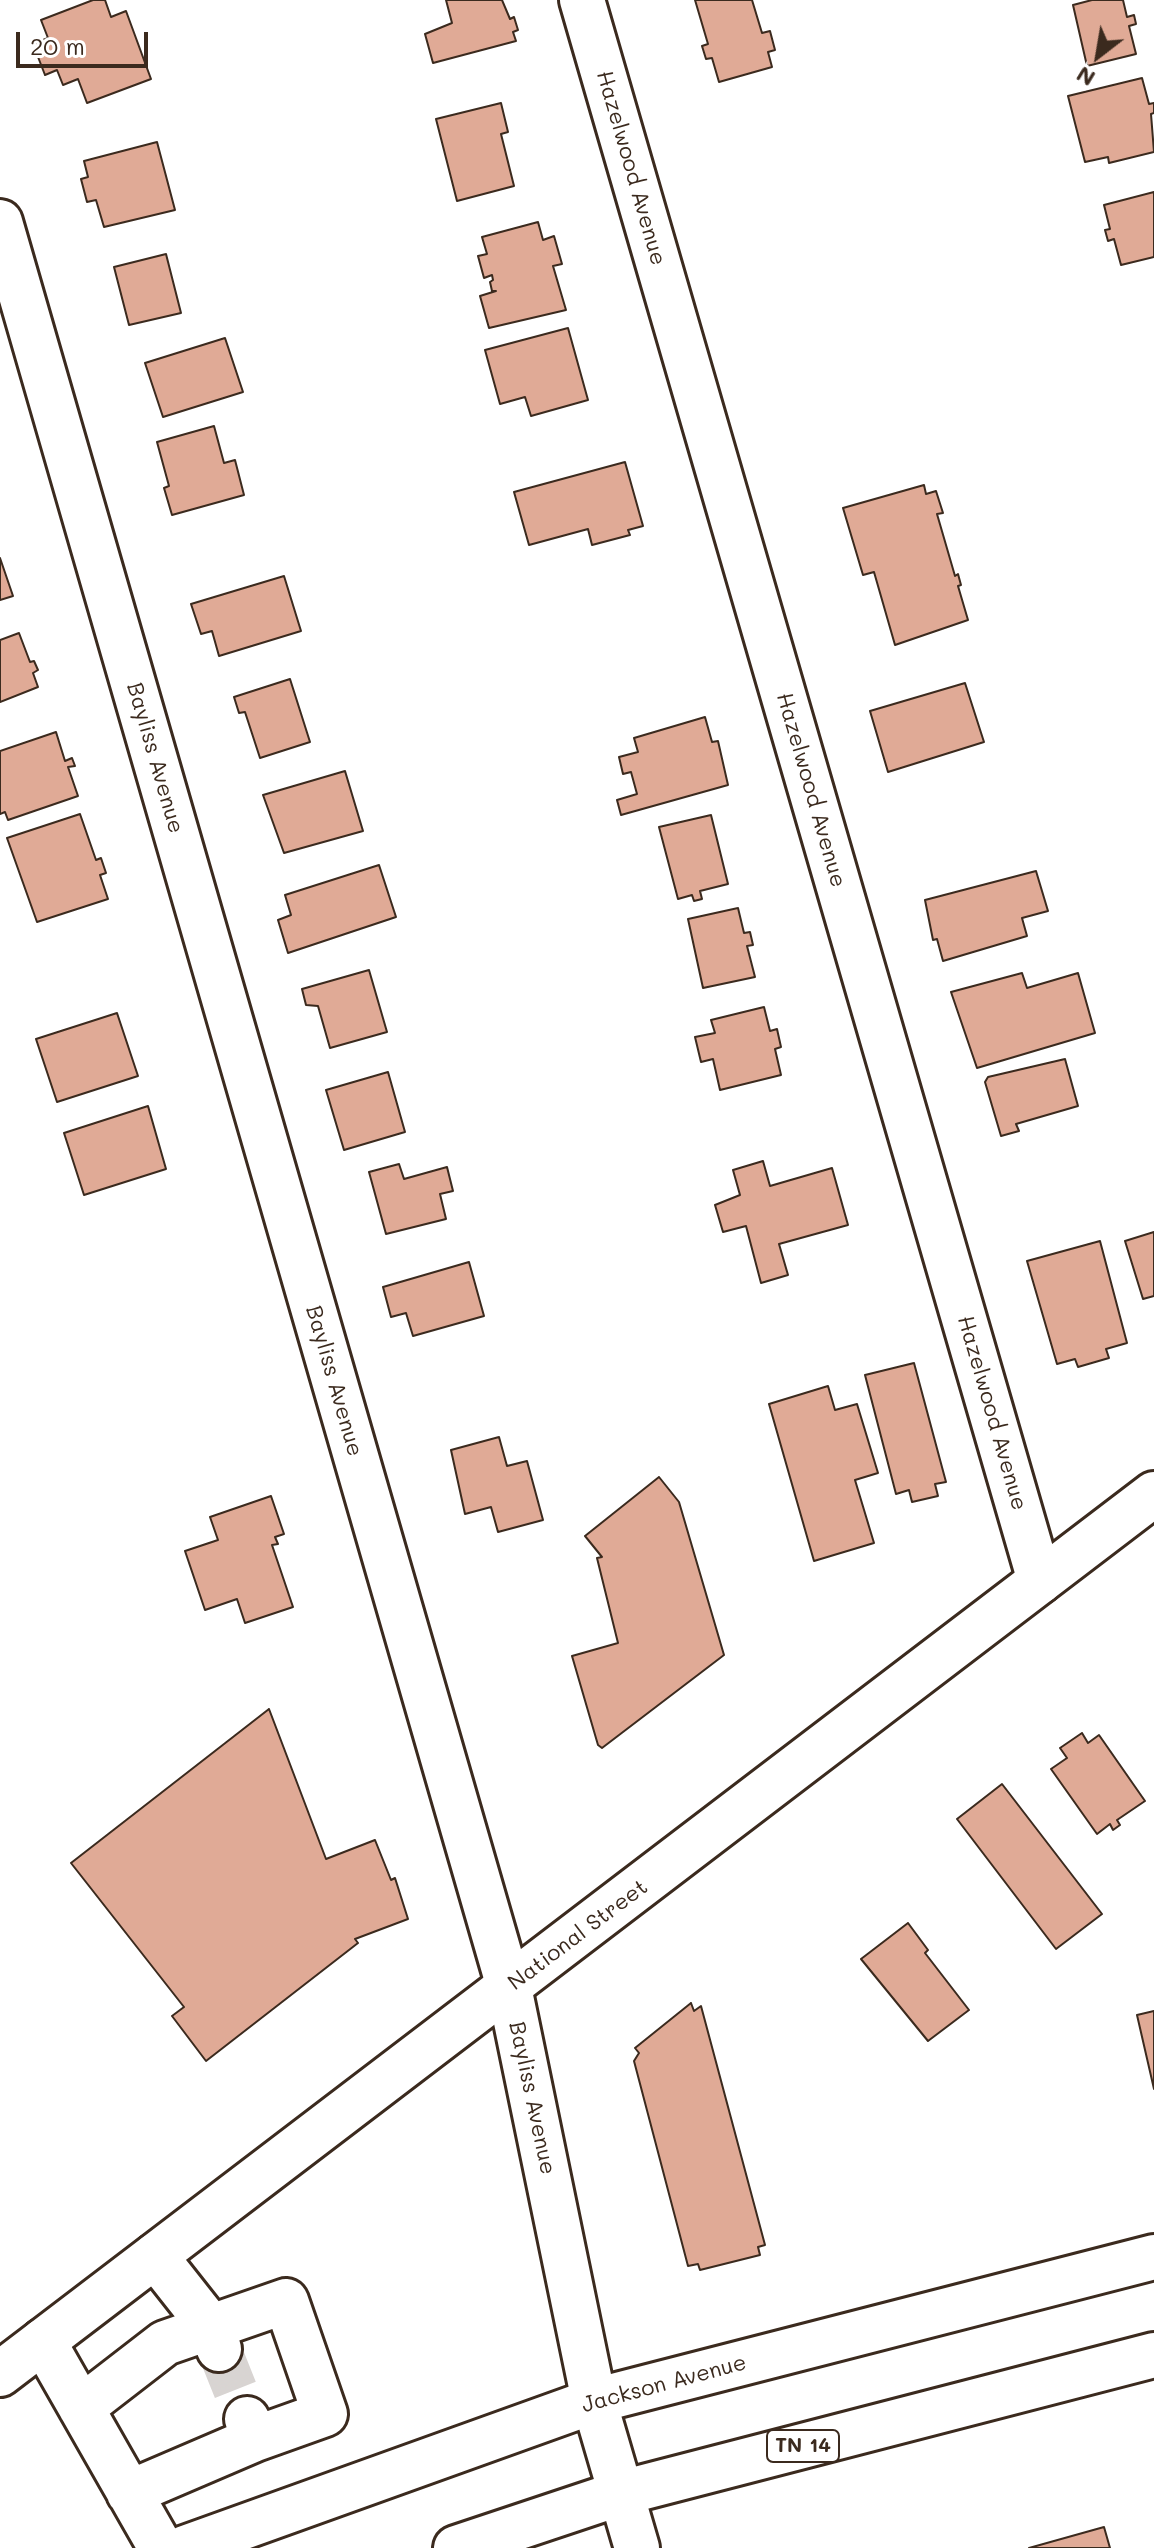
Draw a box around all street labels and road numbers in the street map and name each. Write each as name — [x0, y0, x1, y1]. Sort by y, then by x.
street label: Hazelwood Avenue — [591, 68, 671, 268]
street label: Bayliss Avenue — [121, 680, 189, 836]
street label: Hazelwood Avenue — [771, 690, 851, 890]
street label: Bayliss Avenue — [300, 1303, 368, 1459]
street label: Hazelwood Avenue — [952, 1313, 1032, 1513]
street label: National Street — [503, 1874, 653, 1996]
street label: Bayliss Avenue — [503, 2019, 561, 2177]
street label: Jackson Avenue — [579, 2349, 749, 2419]
road number: TN 14 — [767, 2430, 839, 2462]

